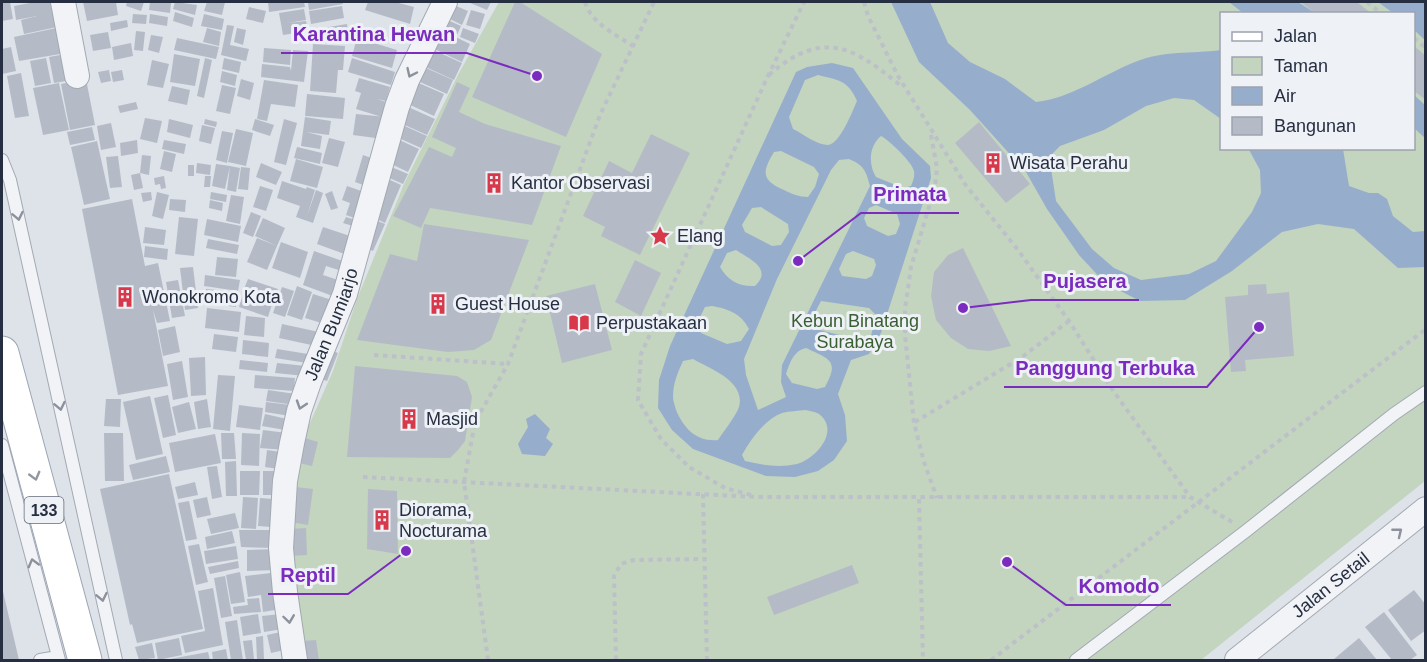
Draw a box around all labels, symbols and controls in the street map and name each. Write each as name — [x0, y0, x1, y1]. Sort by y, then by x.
legend — [1220, 12, 1415, 150]
callout: Karantina Hewan — [281, 15, 467, 53]
text: Karantina Hewan — [293, 23, 455, 45]
text: Jalan — [1274, 26, 1317, 46]
text: Taman — [1274, 56, 1328, 76]
one-way arrow — [406, 67, 418, 78]
text: Air — [1274, 86, 1296, 106]
text: Bangunan — [1274, 116, 1356, 136]
building icon: Wisata Perahu — [981, 151, 1005, 175]
place label: Wisata Perahu — [1010, 153, 1128, 173]
building icon: Kantor Observasi — [482, 171, 506, 195]
place label: Kantor Observasi — [511, 173, 650, 193]
callout: Primata — [861, 175, 959, 213]
text: Primata — [873, 183, 948, 205]
one-way arrow — [11, 211, 24, 221]
place icon: Elang — [648, 224, 672, 248]
place label: Elang — [677, 226, 723, 246]
callout: Pujasera — [1031, 262, 1139, 300]
street label: Jalan Bumiarjo — [301, 266, 362, 384]
text: Pujasera — [1043, 270, 1128, 292]
building icon: Wonokromo Kota — [113, 285, 137, 309]
place label: Wonokromo Kota — [142, 287, 282, 307]
building icon: Guest House — [426, 292, 450, 316]
place label: Guest House — [455, 294, 560, 314]
library icon: Perpustakaan — [567, 311, 591, 335]
park label: Kebun Binatang Surabaya — [791, 311, 919, 352]
place label: Perpustakaan — [596, 313, 707, 333]
callout: Panggung Terbuka — [1004, 349, 1207, 387]
text: Panggung Terbuka — [1015, 357, 1196, 379]
one-way arrow — [296, 399, 309, 410]
one-way arrow — [53, 401, 66, 411]
building icon: Masjid — [397, 407, 421, 431]
place label: Masjid — [426, 409, 478, 429]
one-way arrow — [28, 470, 40, 481]
road number: 133 — [24, 497, 63, 523]
place label: Diorama, Nocturama — [399, 500, 488, 541]
building icon: Diorama, Nocturama — [370, 508, 394, 532]
one-way arrow — [1391, 528, 1402, 539]
street label: Jalan Setail — [1288, 548, 1373, 622]
callout: Reptil — [268, 556, 348, 594]
one-way arrow — [28, 559, 40, 569]
text: Reptil — [280, 564, 336, 586]
callout: Komodo — [1066, 567, 1171, 605]
text: Komodo — [1078, 575, 1160, 597]
one-way arrow — [94, 591, 107, 601]
one-way arrow — [282, 614, 295, 624]

